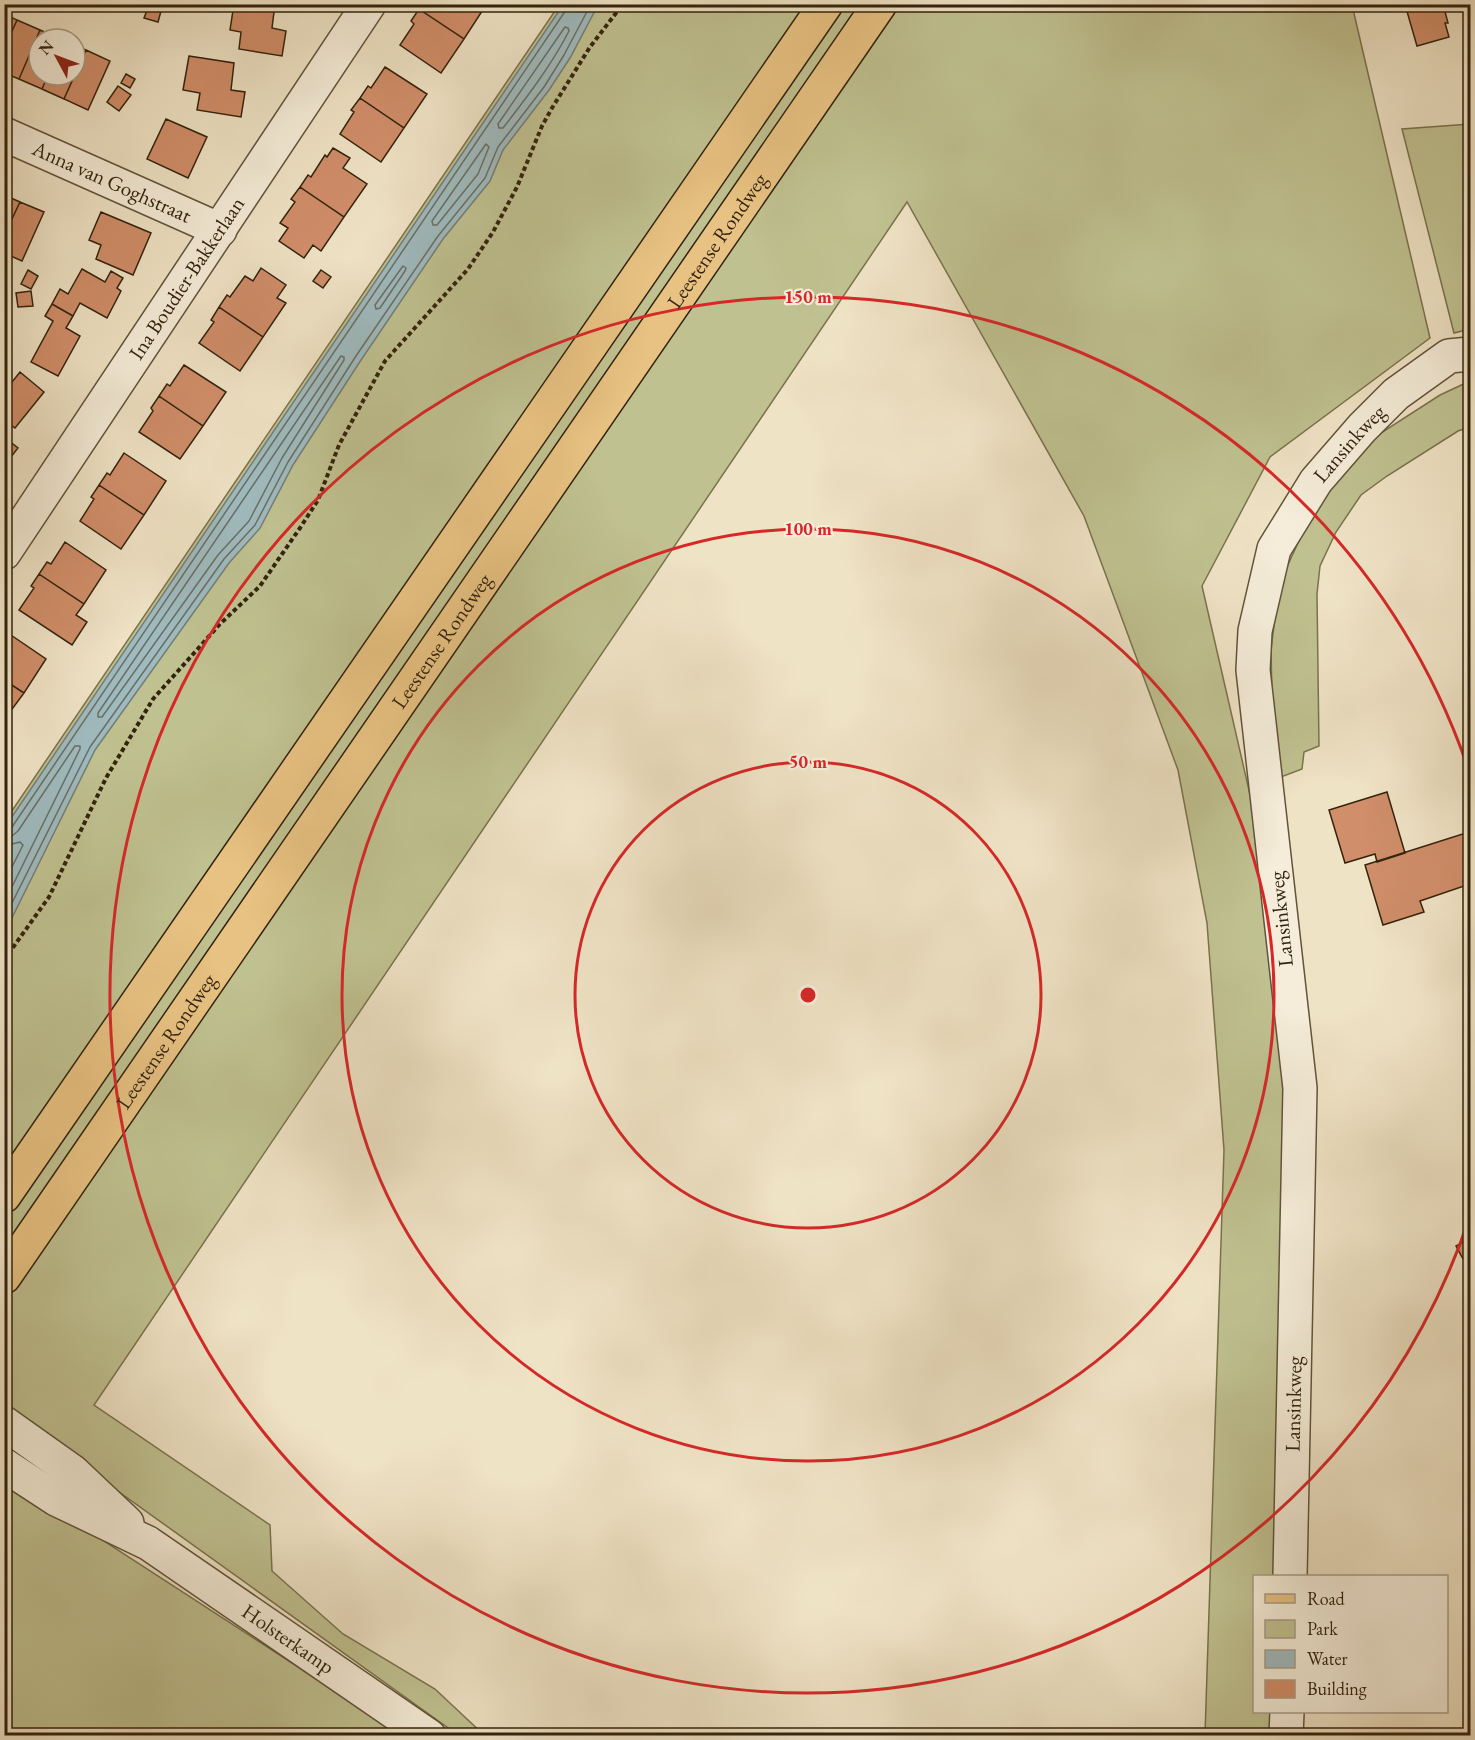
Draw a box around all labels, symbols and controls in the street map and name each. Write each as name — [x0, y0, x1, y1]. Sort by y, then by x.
north arrow — [27, 27, 87, 87]
text: N — [34, 36, 58, 59]
street label: Anna van Goghstraat — [27, 134, 196, 229]
street label: Leestense Rondweg — [661, 167, 773, 313]
street label: Ina Boudier-Bakkerlaan — [122, 191, 250, 365]
text: 150 m — [784, 285, 832, 308]
street label: Lansinkweg — [1307, 398, 1392, 488]
text: 100 m — [784, 517, 832, 540]
street label: Leestense Rondweg — [385, 567, 498, 714]
text: 50 m — [789, 750, 827, 773]
street label: Lansinkweg — [1262, 869, 1299, 968]
street label: Leestense Rondweg — [110, 967, 222, 1114]
centre of rings — [798, 985, 818, 1005]
street label: Lansinkweg — [1279, 1355, 1308, 1452]
legend — [1253, 1575, 1448, 1713]
text: Road — [1307, 1587, 1346, 1610]
street label: Holsterkamp — [237, 1598, 340, 1680]
text: Park — [1307, 1617, 1338, 1640]
text: Water — [1307, 1647, 1348, 1670]
text: Building — [1307, 1677, 1367, 1700]

